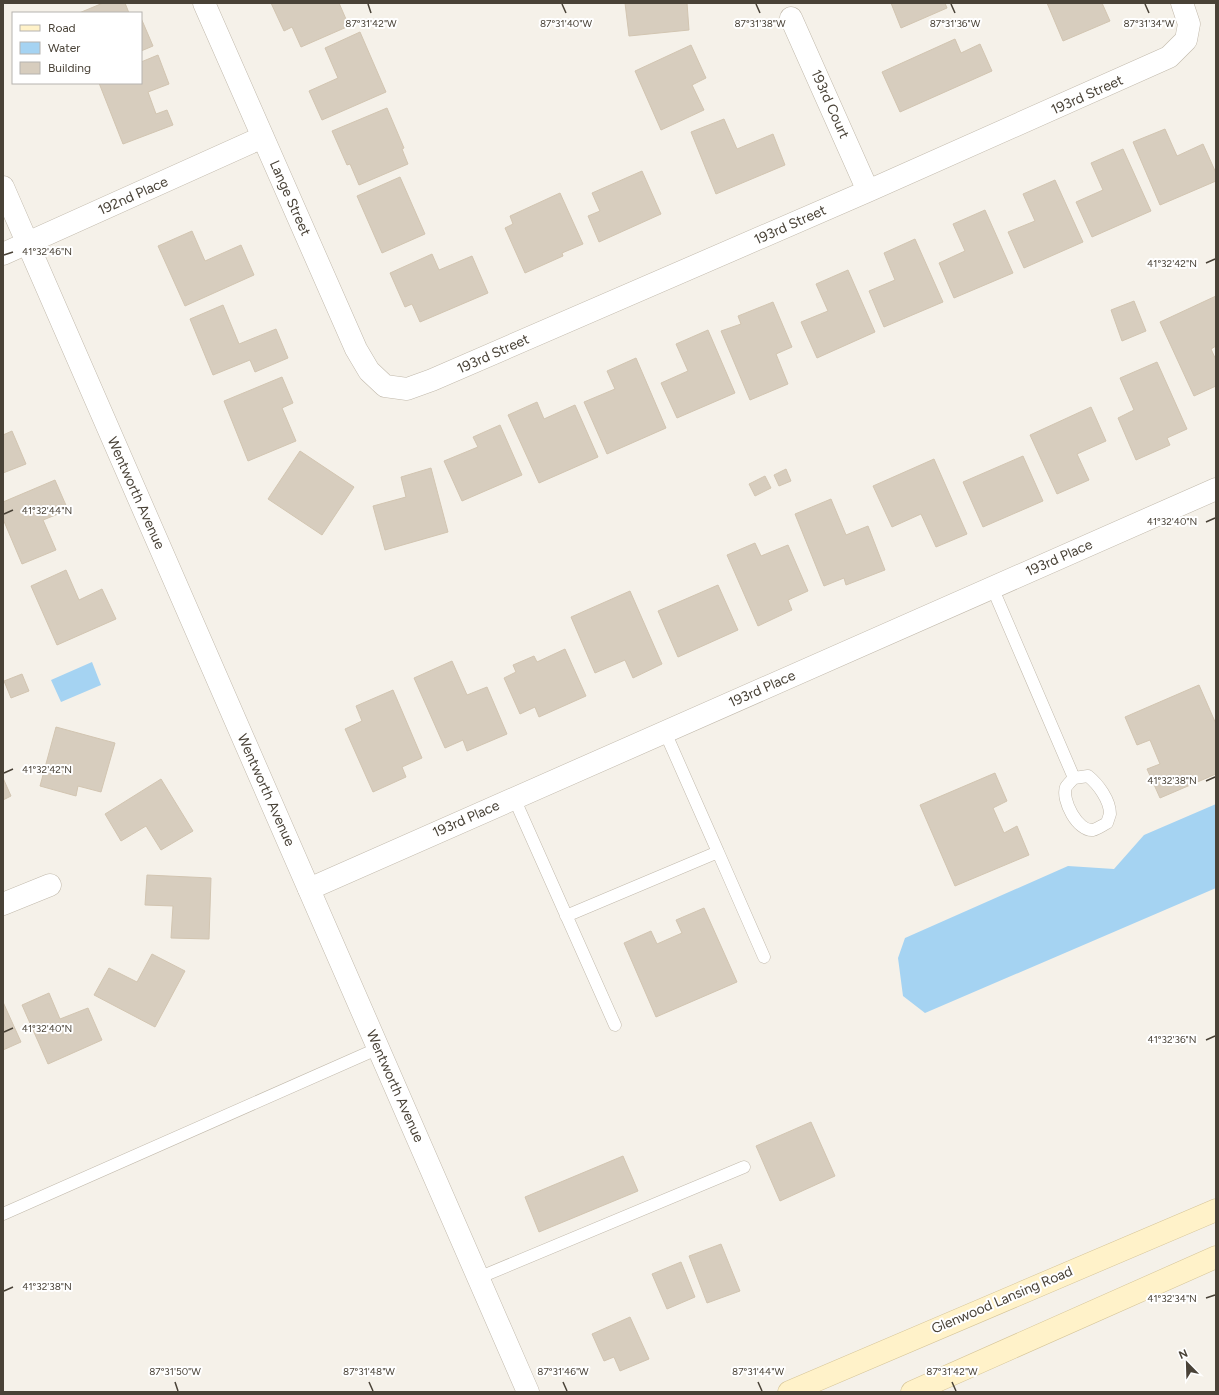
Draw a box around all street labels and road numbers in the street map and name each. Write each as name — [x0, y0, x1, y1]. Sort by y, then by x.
street label: 193rd Court — [807, 67, 853, 141]
street label: 193rd Street — [1048, 72, 1126, 118]
street label: Lange Street — [266, 158, 314, 238]
street label: 192nd Place — [95, 173, 171, 219]
street label: 193rd Street — [751, 202, 829, 248]
street label: 193rd Street — [454, 331, 532, 377]
street label: Wentworth Avenue — [104, 434, 169, 552]
street label: 193rd Place — [1023, 536, 1095, 580]
street label: 193rd Place — [726, 667, 798, 711]
street label: Wentworth Avenue — [234, 731, 299, 849]
street label: 193rd Place — [430, 797, 502, 841]
street label: Wentworth Avenue — [363, 1027, 428, 1145]
street label: Glenwood Lansing Road — [929, 1263, 1075, 1337]

